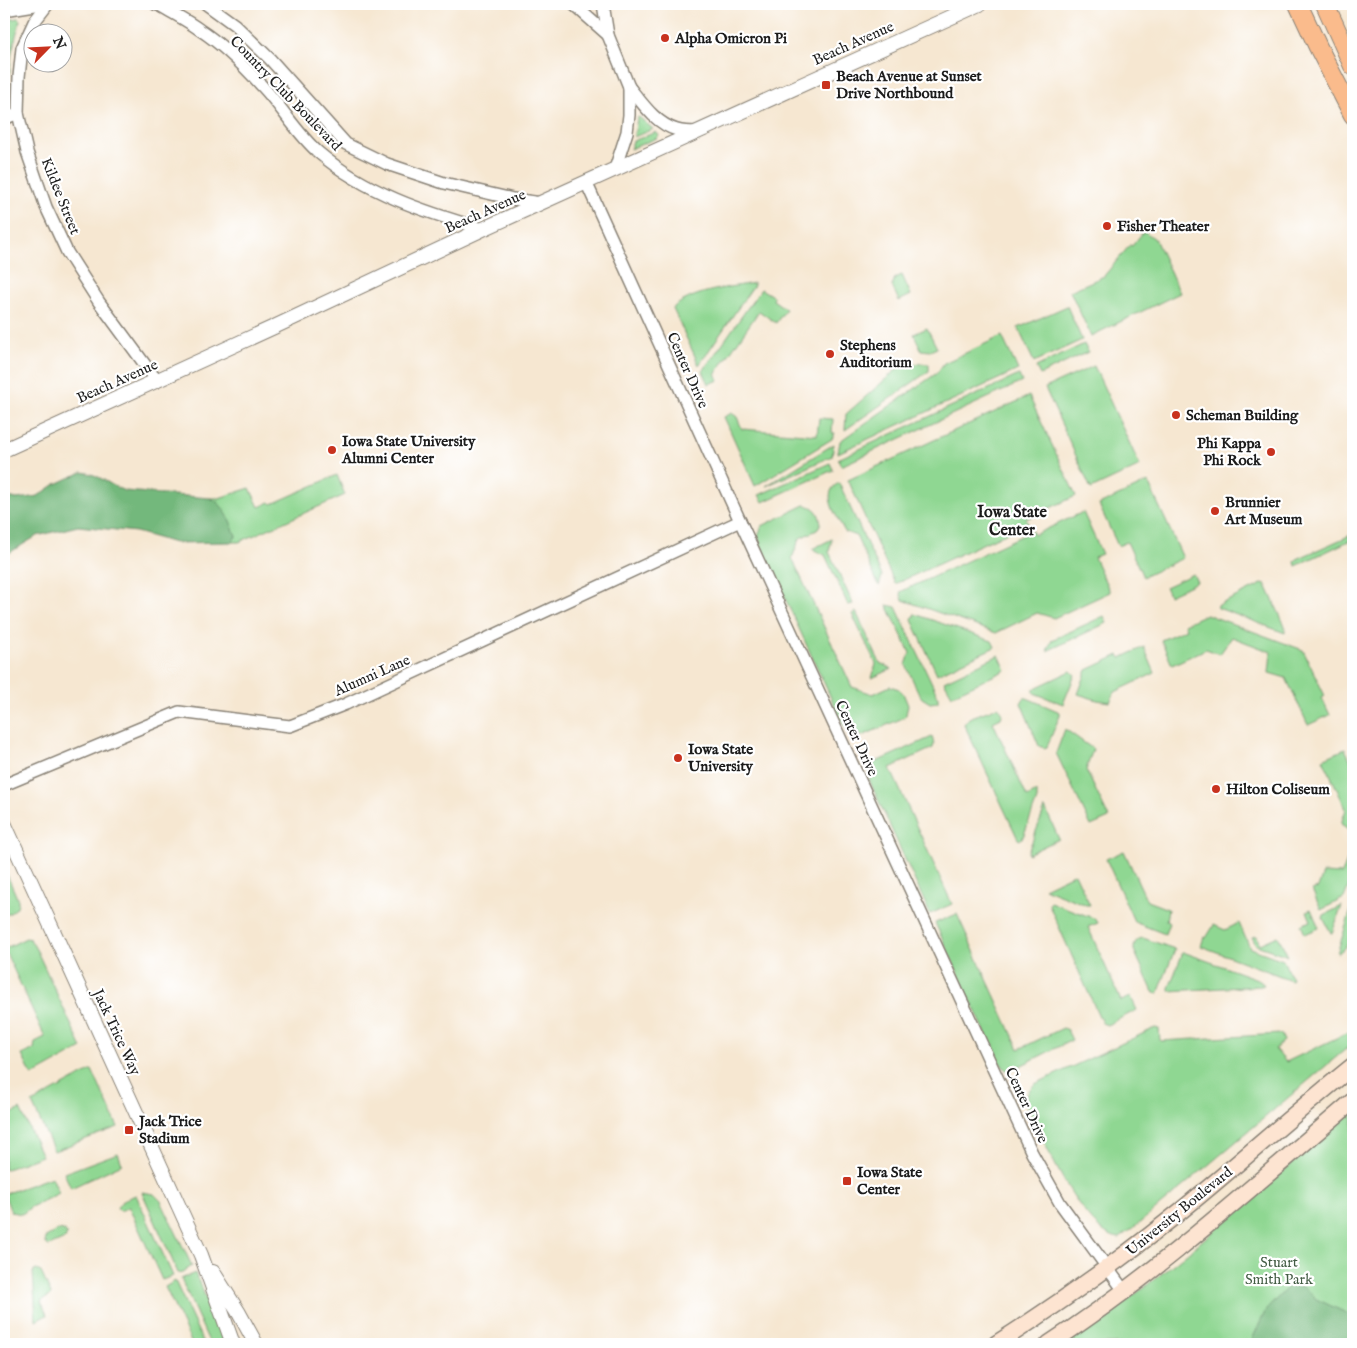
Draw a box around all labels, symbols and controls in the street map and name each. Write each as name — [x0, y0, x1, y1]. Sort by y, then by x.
street label: Beach Avenue — [810, 17, 897, 70]
north arrow — [22, 22, 72, 72]
place label: Alpha Omicron Pi — [674, 29, 787, 48]
street label: Country Club Boulevard — [226, 32, 346, 156]
marker: Alpha Omicron Pi — [659, 32, 671, 44]
text: N — [48, 33, 70, 52]
place label: Beach Avenue at Sunset Drive Northbound — [836, 67, 983, 103]
marker: Beach Avenue at Sunset Drive Northbound — [820, 79, 832, 91]
street label: Kildee Street — [37, 155, 85, 237]
street label: Beach Avenue — [442, 185, 529, 238]
place label: Fisher Theater — [1117, 217, 1210, 236]
marker: Fisher Theater — [1101, 220, 1113, 232]
street label: Center Drive — [662, 329, 713, 411]
place label: Stephens Auditorium — [839, 336, 912, 372]
marker: Stephens Auditorium — [824, 348, 836, 360]
street label: Beach Avenue — [74, 355, 161, 408]
place label: Scheman Building — [1186, 406, 1299, 425]
marker: Scheman Building — [1170, 409, 1182, 421]
place label: Iowa State University Alumni Center — [341, 432, 476, 468]
place label: Phi Kappa Phi Rock — [1197, 434, 1262, 470]
marker: Iowa State University Alumni Center — [326, 444, 338, 456]
marker: Phi Kappa Phi Rock — [1265, 446, 1277, 458]
place label: Brunnier Art Museum — [1224, 493, 1303, 529]
district label: Iowa State Center — [977, 503, 1047, 541]
marker: Brunnier Art Museum — [1209, 505, 1221, 517]
street label: Alumni Lane — [330, 650, 413, 701]
street label: Center Drive — [831, 697, 882, 779]
place label: Iowa State University — [687, 740, 754, 776]
marker: Iowa State University — [672, 752, 684, 764]
place label: Hilton Coliseum — [1226, 780, 1330, 799]
marker: Hilton Coliseum — [1210, 783, 1222, 795]
street label: Jack Trice Way — [87, 984, 145, 1079]
street label: Center Drive — [1001, 1064, 1052, 1146]
place label: Jack Trice Stadium — [137, 1112, 202, 1148]
marker: Jack Trice Stadium — [123, 1124, 135, 1136]
street label: University Boulevard — [1122, 1162, 1237, 1260]
place label: Iowa State Center — [857, 1163, 922, 1199]
marker: Iowa State Center — [841, 1175, 853, 1187]
park label: Stuart Smith Park — [1245, 1253, 1314, 1289]

